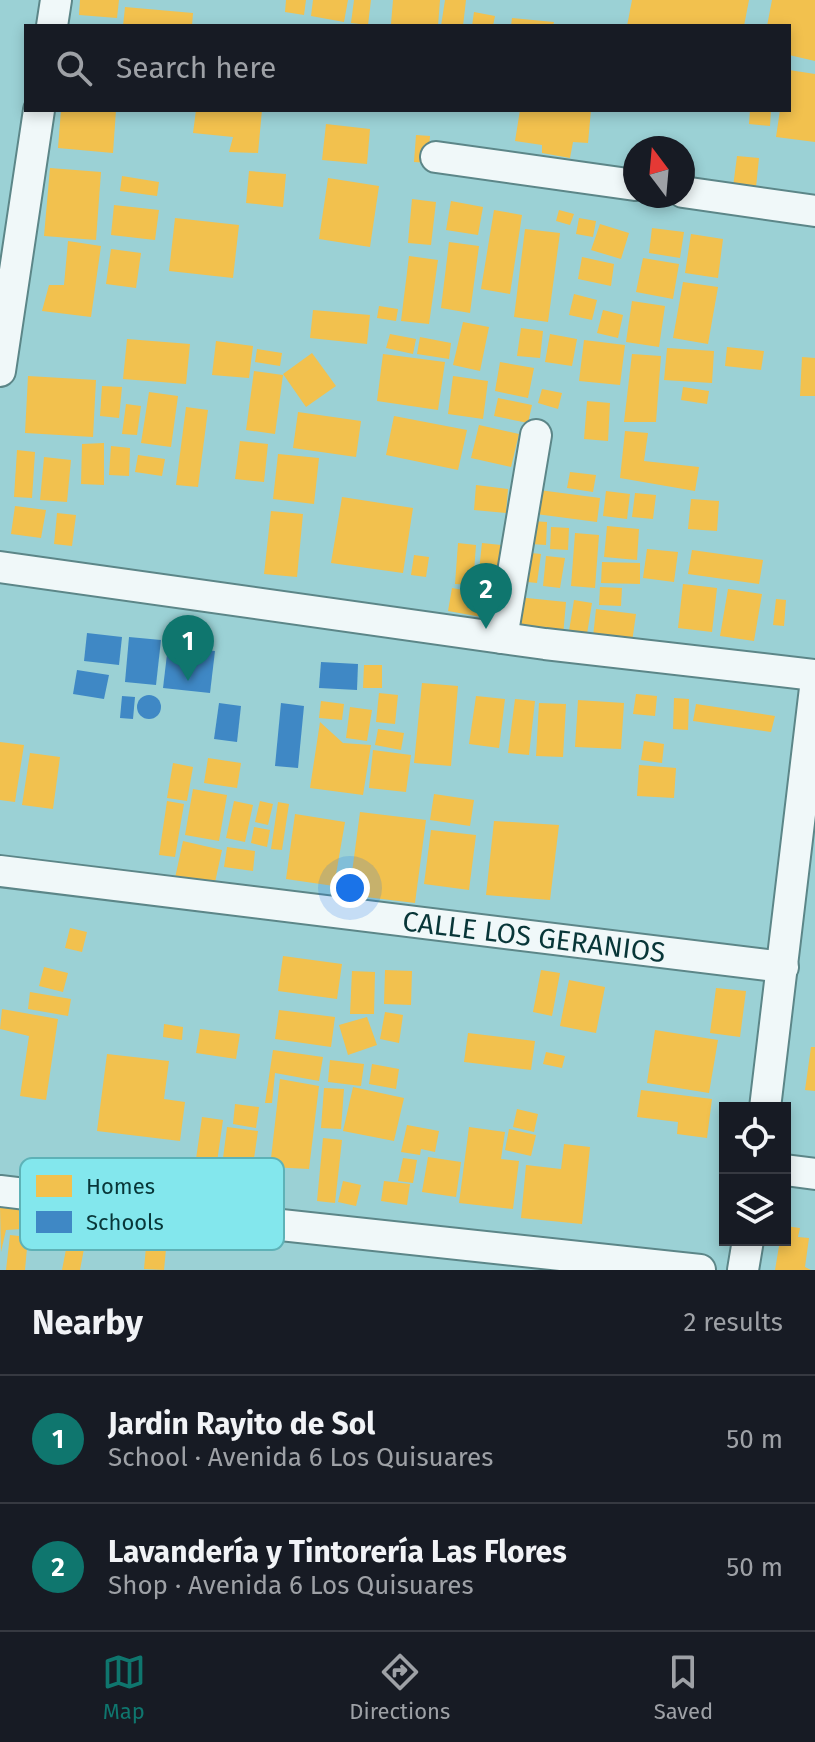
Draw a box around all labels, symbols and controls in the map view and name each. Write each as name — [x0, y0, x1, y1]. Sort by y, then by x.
search box — [24, 24, 791, 112]
icon: search — [52, 46, 96, 90]
text: Search here — [116, 50, 276, 86]
north arrow — [623, 136, 695, 208]
pin: 2 — [460, 563, 512, 629]
pin: 1 — [162, 615, 214, 681]
your location — [330, 868, 370, 908]
street label: CALLE LOS GERANIOS — [401, 904, 667, 969]
map controls — [719, 1102, 791, 1246]
button: locate — [719, 1102, 791, 1174]
legend — [20, 1158, 284, 1250]
text: Homes — [86, 1173, 155, 1200]
button: layers — [719, 1174, 791, 1246]
text: Schools — [86, 1209, 164, 1236]
text: Nearby — [32, 1302, 143, 1343]
text: 2 results — [683, 1307, 783, 1338]
text: Jardin Rayito de Sol — [108, 1406, 375, 1442]
text: 1 — [52, 1424, 64, 1455]
text: 50 m — [726, 1424, 783, 1455]
text: School · Avenida 6 Los Quisuares — [108, 1442, 493, 1473]
text: Lavandería y Tintorería Las Flores — [108, 1534, 567, 1570]
text: 2 — [51, 1552, 65, 1583]
text: 50 m — [726, 1552, 783, 1583]
text: Shop · Avenida 6 Los Quisuares — [108, 1570, 474, 1601]
tab: Map — [102, 1650, 146, 1725]
tab: Directions — [349, 1650, 450, 1725]
tab: Saved — [654, 1650, 713, 1725]

